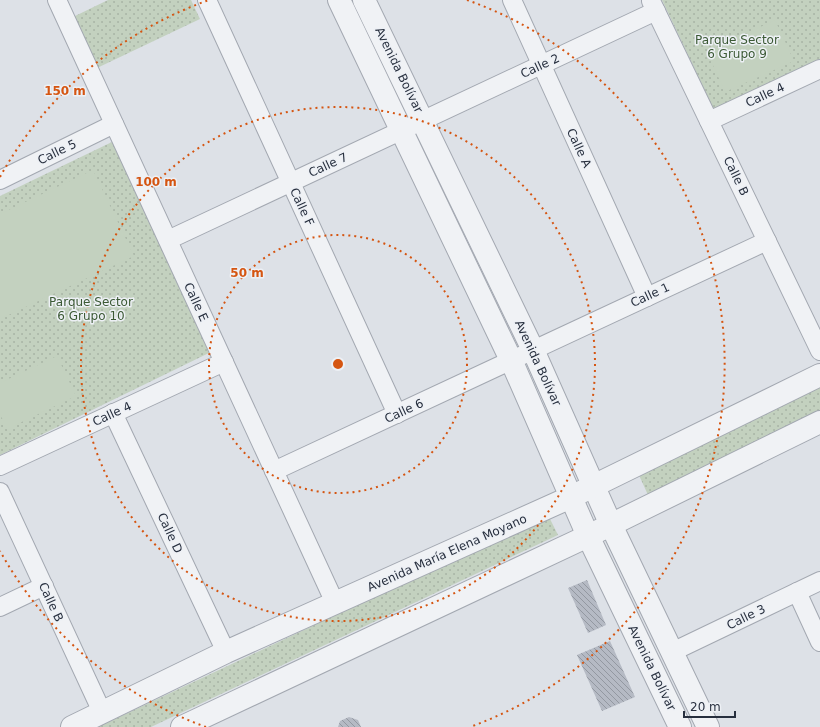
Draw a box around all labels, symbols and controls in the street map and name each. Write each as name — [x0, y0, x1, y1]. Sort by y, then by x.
street label: Avenida Bolívar — [372, 25, 426, 115]
park label: Parque Sector 6 Grupo 9 — [695, 33, 779, 61]
street label: Calle 2 — [518, 51, 562, 81]
street label: Calle 4 — [743, 80, 787, 110]
text: 150 m — [44, 84, 86, 98]
street label: Calle A — [564, 126, 595, 171]
street label: Calle 5 — [35, 137, 79, 167]
street label: Calle 7 — [306, 150, 350, 180]
street label: Calle B — [721, 154, 751, 198]
text: 100 m — [135, 175, 177, 189]
street label: Calle F — [287, 186, 317, 228]
text: 50 m — [230, 266, 264, 280]
street label: Calle E — [181, 280, 211, 324]
street label: Calle 1 — [628, 280, 672, 310]
park label: Parque Sector 6 Grupo 10 — [49, 295, 133, 323]
street label: Avenida Bolívar — [512, 318, 564, 408]
centre of rings — [331, 357, 345, 371]
street label: Calle 6 — [382, 396, 426, 426]
street label: Calle 4 — [90, 399, 134, 429]
street label: Calle D — [155, 511, 185, 555]
street label: Avenida María Elena Moyano — [365, 511, 529, 595]
street label: Calle B — [36, 580, 66, 624]
street label: Calle 3 — [724, 602, 768, 632]
street label: Avenida Bolívar — [625, 623, 679, 713]
scale bar — [684, 693, 735, 719]
text: 20 m — [690, 700, 721, 714]

